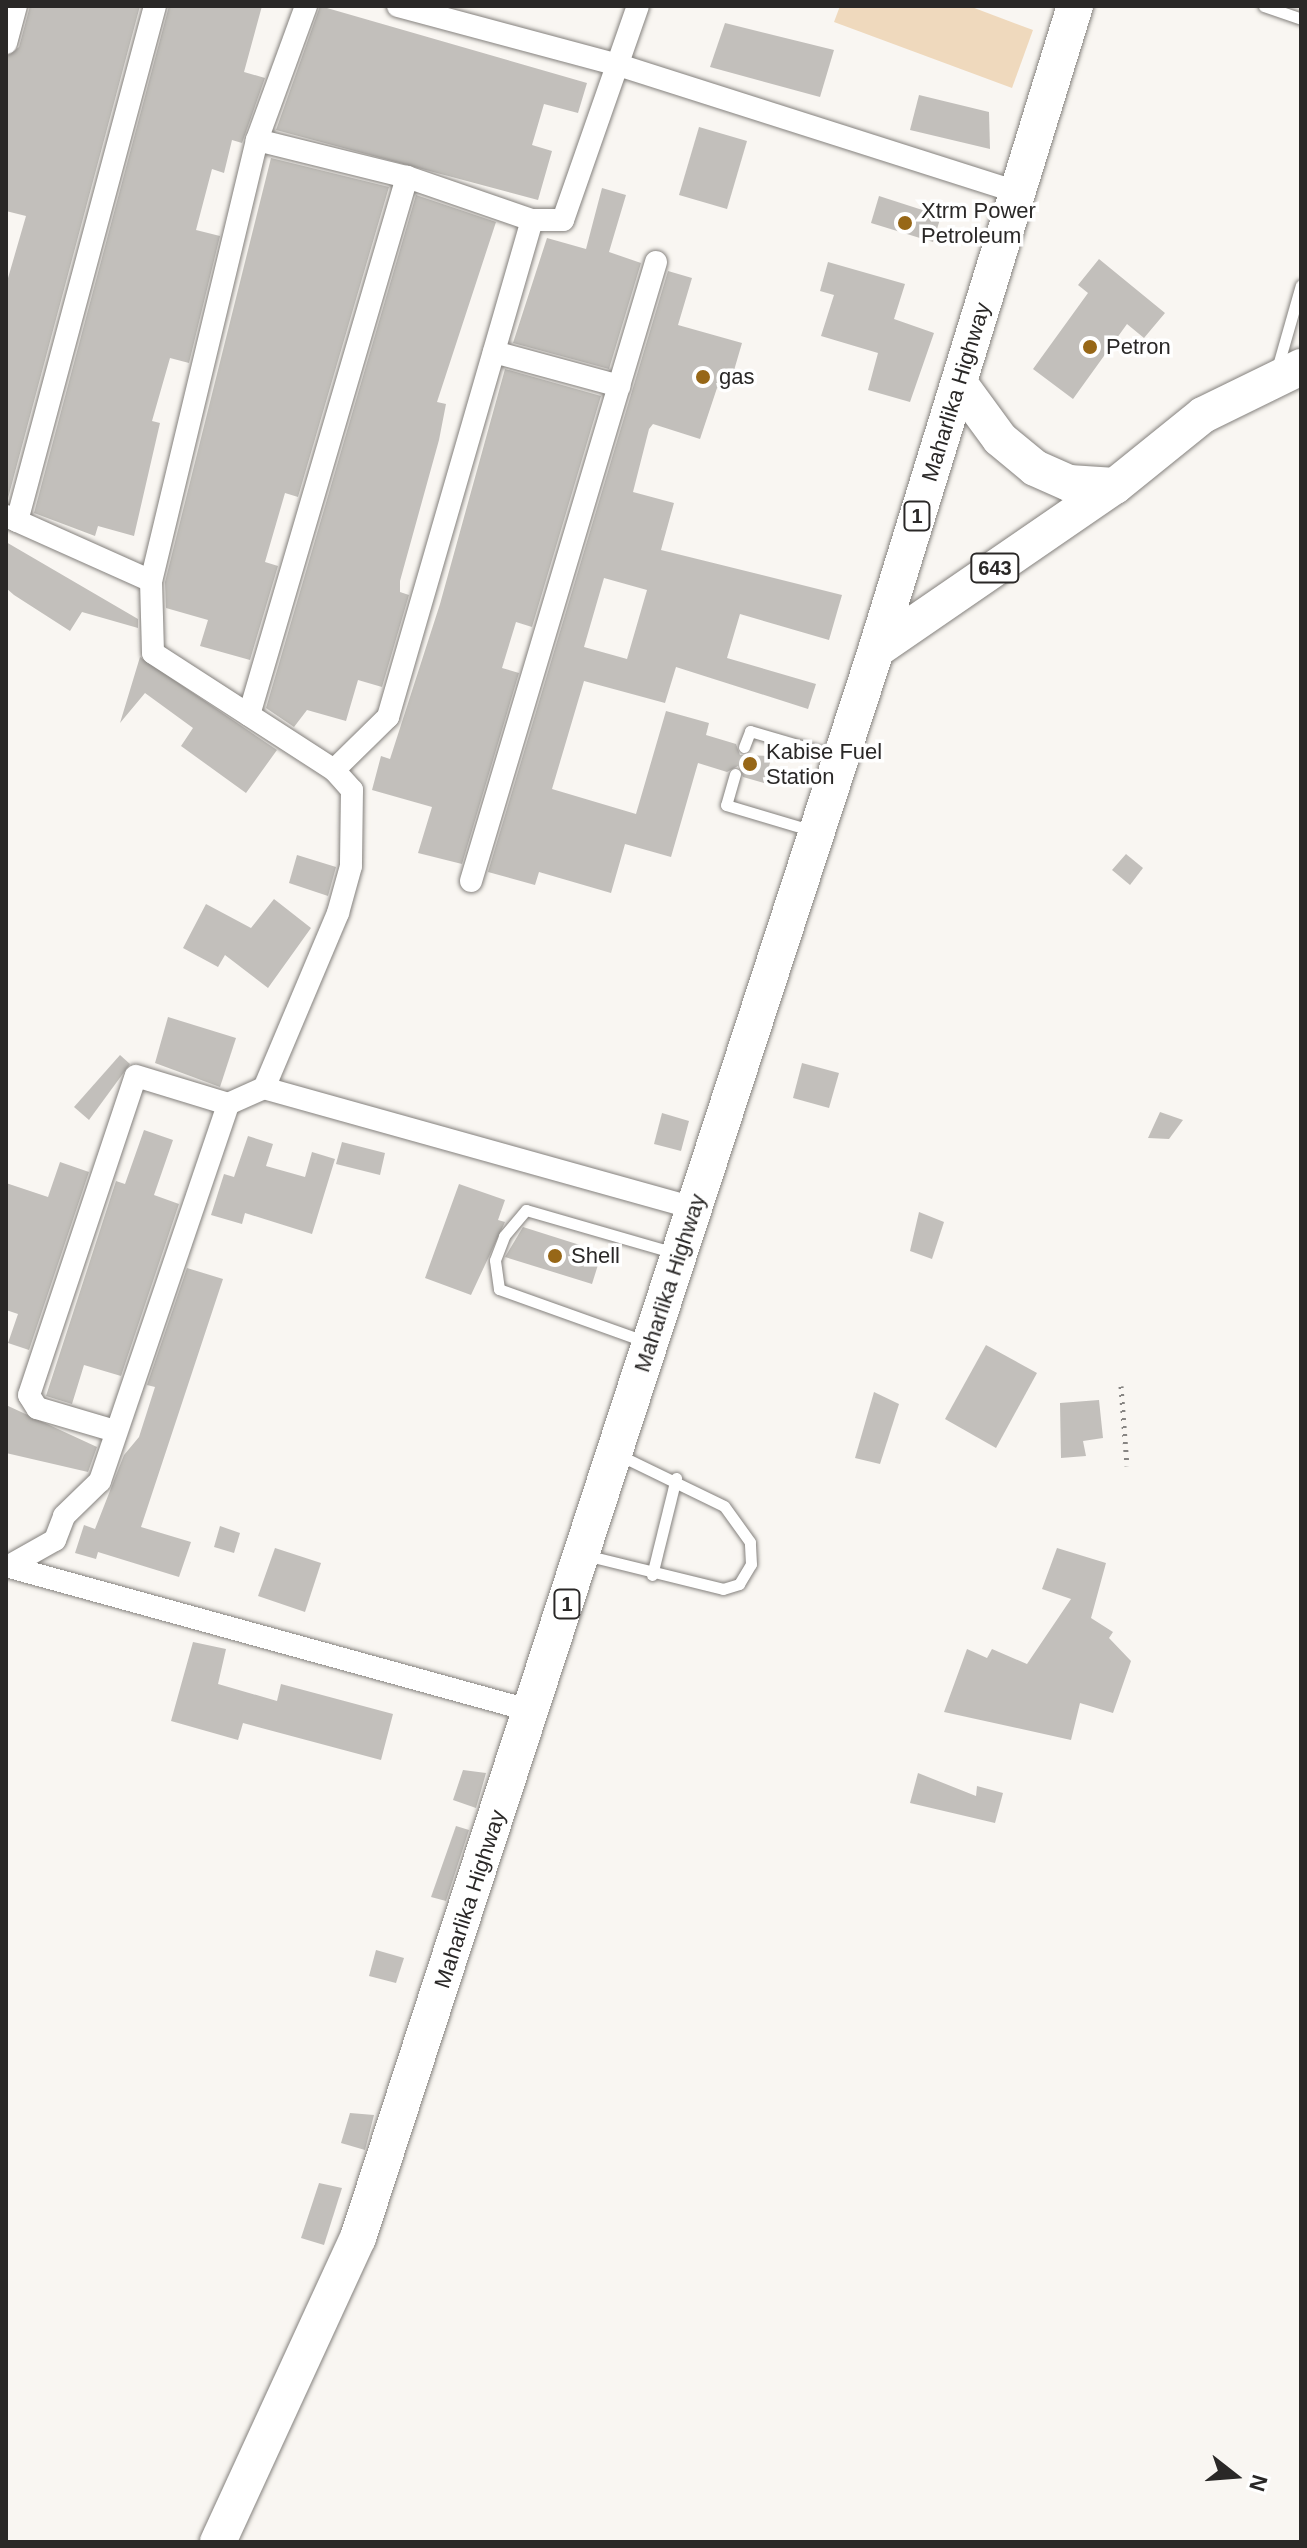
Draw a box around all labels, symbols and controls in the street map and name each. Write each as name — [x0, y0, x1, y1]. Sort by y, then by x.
place label: Xtrm Power Petroleum — [921, 197, 1036, 248]
marker: Xtrm Power Petroleum — [896, 214, 914, 232]
street label: Maharlika Highway — [916, 299, 996, 485]
place label: Petron — [1106, 334, 1171, 360]
marker: Petron — [1081, 338, 1099, 356]
place label: gas — [719, 364, 754, 390]
marker: gas — [694, 368, 712, 386]
road number: 1 — [903, 500, 931, 532]
road number: 643 — [969, 552, 1021, 584]
place label: Kabise Fuel Station — [766, 738, 882, 790]
marker: Kabise Fuel Station — [741, 755, 759, 773]
street label: Maharlika Highway — [629, 1191, 711, 1375]
place label: Shell — [571, 1243, 620, 1269]
marker: Shell — [546, 1247, 564, 1265]
road number: 1 — [553, 1588, 581, 1620]
street label: Maharlika Highway — [429, 1807, 511, 1991]
north arrow — [1195, 2436, 1275, 2516]
text: N — [1244, 2472, 1273, 2494]

